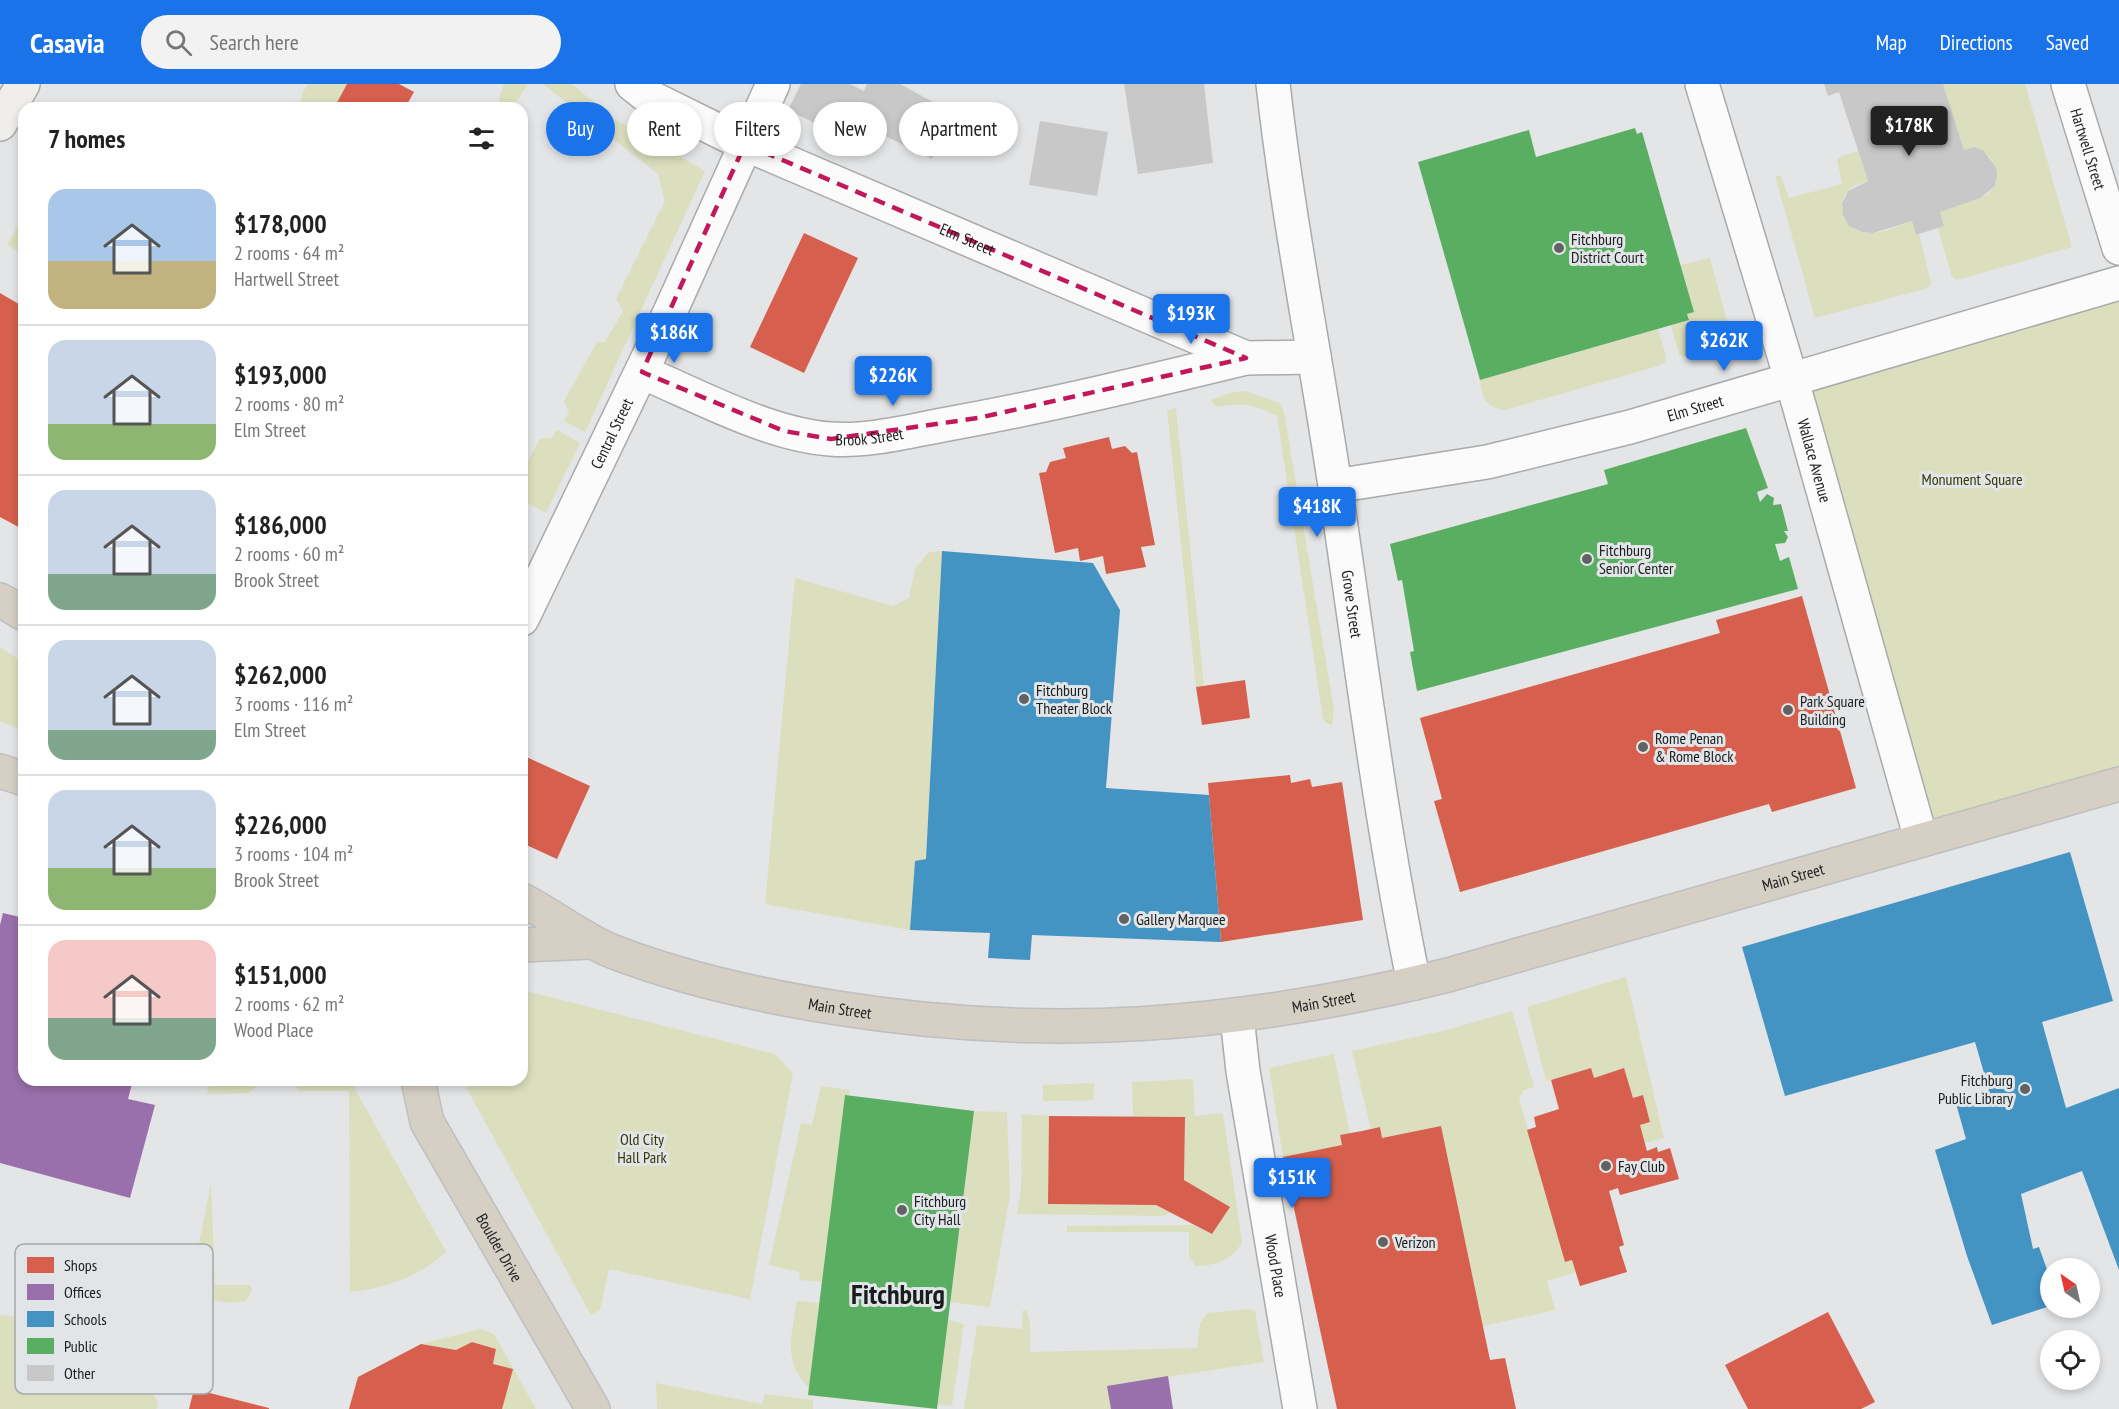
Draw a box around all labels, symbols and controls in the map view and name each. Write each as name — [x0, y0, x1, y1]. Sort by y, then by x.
search box — [141, 15, 561, 69]
text: Casavia — [30, 24, 105, 61]
icon: search — [162, 26, 195, 59]
text: Search here — [210, 28, 299, 56]
text: Map — [1876, 29, 1907, 56]
text: Directions — [1940, 29, 2013, 56]
text: Saved — [2046, 29, 2089, 56]
chip: Buy — [546, 102, 615, 156]
chip: Rent — [627, 102, 702, 156]
chip: Filters — [714, 102, 801, 156]
chip: New — [813, 102, 887, 156]
chip: Apartment — [899, 102, 1018, 156]
pin: $178K — [1867, 106, 1951, 157]
street label: Hartwell Street — [2066, 106, 2110, 193]
text: $178K — [1885, 112, 1933, 138]
text: 7 homes — [48, 122, 125, 155]
icon: filters — [465, 122, 498, 155]
text: $178,000 — [234, 207, 327, 240]
icon: home — [96, 213, 168, 285]
street label: Elm Street — [937, 218, 998, 260]
place label: Fitchburg District Court — [1571, 229, 1645, 267]
text: 2 rooms · 64 m² — [234, 240, 344, 266]
marker: Fitchburg District Court — [1552, 241, 1566, 255]
text: Hartwell Street — [234, 266, 339, 292]
pin: $193K — [1149, 294, 1233, 345]
text: $193K — [1167, 300, 1215, 326]
pin: $186K — [632, 313, 716, 364]
text: $186K — [650, 319, 698, 345]
pin: $262K — [1682, 321, 1766, 372]
text: $262K — [1700, 327, 1748, 353]
pin: $226K — [851, 356, 935, 407]
text: $193,000 — [234, 358, 327, 391]
text: $226K — [869, 362, 917, 388]
icon: home — [96, 364, 168, 436]
street label: Elm Street — [1665, 390, 1726, 426]
text: 2 rooms · 80 m² — [234, 391, 344, 417]
street label: Central Street — [586, 394, 637, 472]
street label: Wallace Avenue — [1793, 416, 1836, 505]
text: Elm Street — [234, 417, 306, 443]
street label: Brook Street — [835, 423, 905, 450]
park label: Monument Square — [1921, 469, 2023, 489]
pin: $418K — [1275, 487, 1359, 538]
text: $418K — [1293, 493, 1341, 519]
text: $186,000 — [234, 508, 327, 541]
icon: home — [96, 514, 168, 586]
place label: Fitchburg Senior Center — [1599, 540, 1674, 578]
text: 2 rooms · 60 m² — [234, 541, 344, 567]
marker: Fitchburg Senior Center — [1580, 552, 1594, 566]
text: Brook Street — [234, 567, 319, 593]
street label: Grove Street — [1337, 569, 1367, 640]
text: $262,000 — [234, 658, 327, 691]
icon: home — [96, 664, 168, 736]
place label: Fitchburg Theater Block — [1036, 680, 1113, 718]
text: 3 rooms · 116 m² — [234, 691, 353, 717]
place label: Park Square Building — [1800, 691, 1865, 729]
marker: Fitchburg Theater Block — [1017, 692, 1031, 706]
marker: Park Square Building — [1781, 703, 1795, 717]
text: Elm Street — [234, 717, 306, 743]
place label: Rome Penan & Rome Block — [1655, 728, 1734, 766]
marker: Rome Penan & Rome Block — [1636, 740, 1650, 754]
text: $226,000 — [234, 808, 327, 841]
icon: home — [96, 814, 168, 886]
text: 3 rooms · 104 m² — [234, 841, 353, 867]
street label: Main Street — [1760, 858, 1827, 895]
text: Brook Street — [234, 867, 319, 893]
place label: Gallery Marquee — [1136, 909, 1226, 929]
marker: Gallery Marquee — [1117, 912, 1131, 926]
text: $151,000 — [234, 958, 327, 991]
icon: home — [96, 964, 168, 1036]
street label: Main Street — [1290, 986, 1357, 1017]
text: 2 rooms · 62 m² — [234, 991, 344, 1017]
street label: Main Street — [807, 993, 873, 1023]
text: Wood Place — [234, 1017, 314, 1043]
place label: Fitchburg Public Library — [1938, 1070, 2013, 1108]
marker: Fitchburg Public Library — [2018, 1082, 2032, 1096]
park label: Old City Hall Park — [617, 1129, 668, 1167]
place label: Fay Club — [1618, 1156, 1665, 1176]
pin: $151K — [1250, 1158, 1334, 1209]
marker: Fay Club — [1599, 1159, 1613, 1173]
text: $151K — [1268, 1164, 1316, 1190]
place label: Fitchburg City Hall — [914, 1191, 966, 1229]
marker: Fitchburg City Hall — [895, 1203, 909, 1217]
street label: Boulder Drive — [472, 1210, 527, 1285]
place label: Verizon — [1394, 1232, 1436, 1252]
street label: Wood Place — [1261, 1233, 1291, 1299]
marker: Verizon — [1376, 1235, 1390, 1249]
legend — [15, 1244, 213, 1394]
text: Shops — [64, 1255, 97, 1275]
north arrow — [2040, 1258, 2100, 1318]
map controls — [2040, 1258, 2100, 1390]
district label: Fitchburg — [851, 1275, 945, 1312]
text: Offices — [64, 1282, 101, 1302]
text: Schools — [64, 1309, 107, 1329]
button: locate — [2040, 1330, 2100, 1390]
text: Public — [64, 1336, 98, 1356]
text: Other — [64, 1363, 96, 1383]

